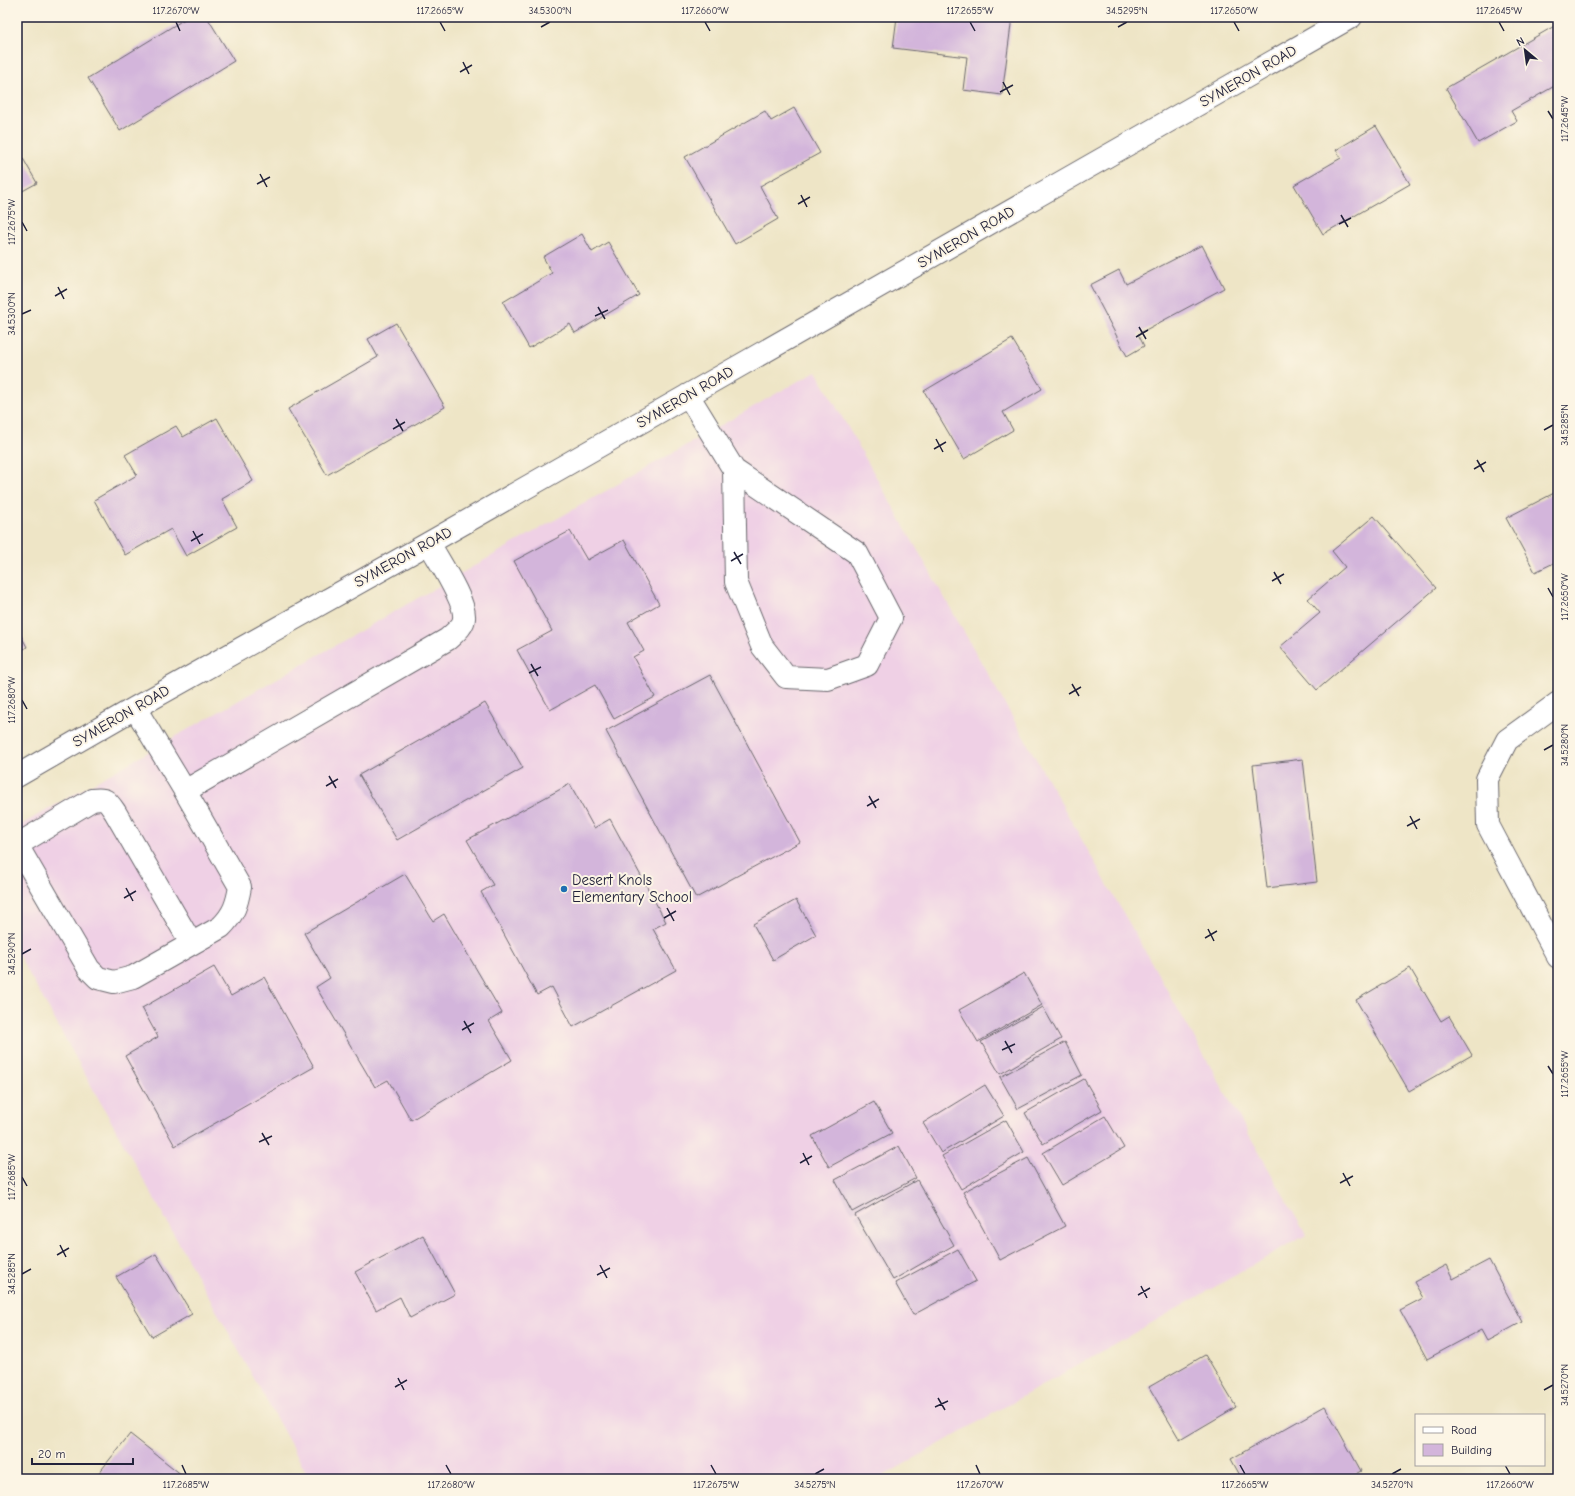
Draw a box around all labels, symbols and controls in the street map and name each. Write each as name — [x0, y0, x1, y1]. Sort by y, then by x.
text: 117.2670°W — [153, 5, 200, 17]
text: 117.2665°W — [417, 5, 464, 17]
text: 34.5300°N — [528, 5, 572, 17]
text: 117.2660°W — [681, 5, 729, 17]
text: 117.2655°W — [947, 5, 994, 17]
text: 34.5295°N — [1106, 5, 1148, 17]
text: 117.2650°W — [1210, 5, 1258, 17]
text: 117.2645°W — [1476, 5, 1522, 17]
north arrow — [1505, 30, 1545, 70]
text: N — [1514, 34, 1527, 49]
street label: SYMERON ROAD — [1196, 41, 1300, 111]
text: 117.2645°W — [1559, 96, 1571, 142]
text: 117.2675°W — [6, 199, 18, 245]
street label: SYMERON ROAD — [914, 202, 1018, 272]
text: 34.5300°N — [6, 292, 18, 336]
street label: SYMERON ROAD — [633, 362, 737, 432]
text: 34.5285°N — [1559, 404, 1571, 446]
street label: SYMERON ROAD — [351, 523, 455, 591]
text: 117.2650°W — [1559, 573, 1571, 621]
text: 117.2680°W — [6, 676, 18, 724]
street label: SYMERON ROAD — [69, 681, 173, 751]
text: 34.5280°N — [1559, 724, 1571, 766]
place label: Desert Knols Elementary School — [572, 871, 692, 906]
marker: Desert Knols Elementary School — [559, 884, 569, 894]
text: 34.5290°N — [6, 933, 18, 975]
text: 117.2655°W — [1559, 1050, 1571, 1097]
text: 117.2685°W — [6, 1153, 18, 1200]
text: 34.5285°N — [6, 1253, 18, 1295]
text: 34.5270°N — [1559, 1364, 1571, 1406]
legend — [1415, 1414, 1545, 1466]
text: Road — [1451, 1423, 1477, 1437]
scale bar — [32, 1440, 133, 1466]
text: Building — [1451, 1443, 1492, 1457]
text: 20 m — [38, 1447, 66, 1461]
text: 117.2685°W — [163, 1479, 210, 1491]
text: 117.2680°W — [427, 1479, 475, 1491]
text: 117.2675°W — [693, 1479, 739, 1491]
text: 34.5275°N — [794, 1479, 836, 1491]
text: 117.2670°W — [957, 1479, 1004, 1491]
text: 117.2665°W — [1222, 1479, 1269, 1491]
text: 34.5270°N — [1371, 1479, 1413, 1491]
text: 117.2660°W — [1486, 1479, 1534, 1491]

